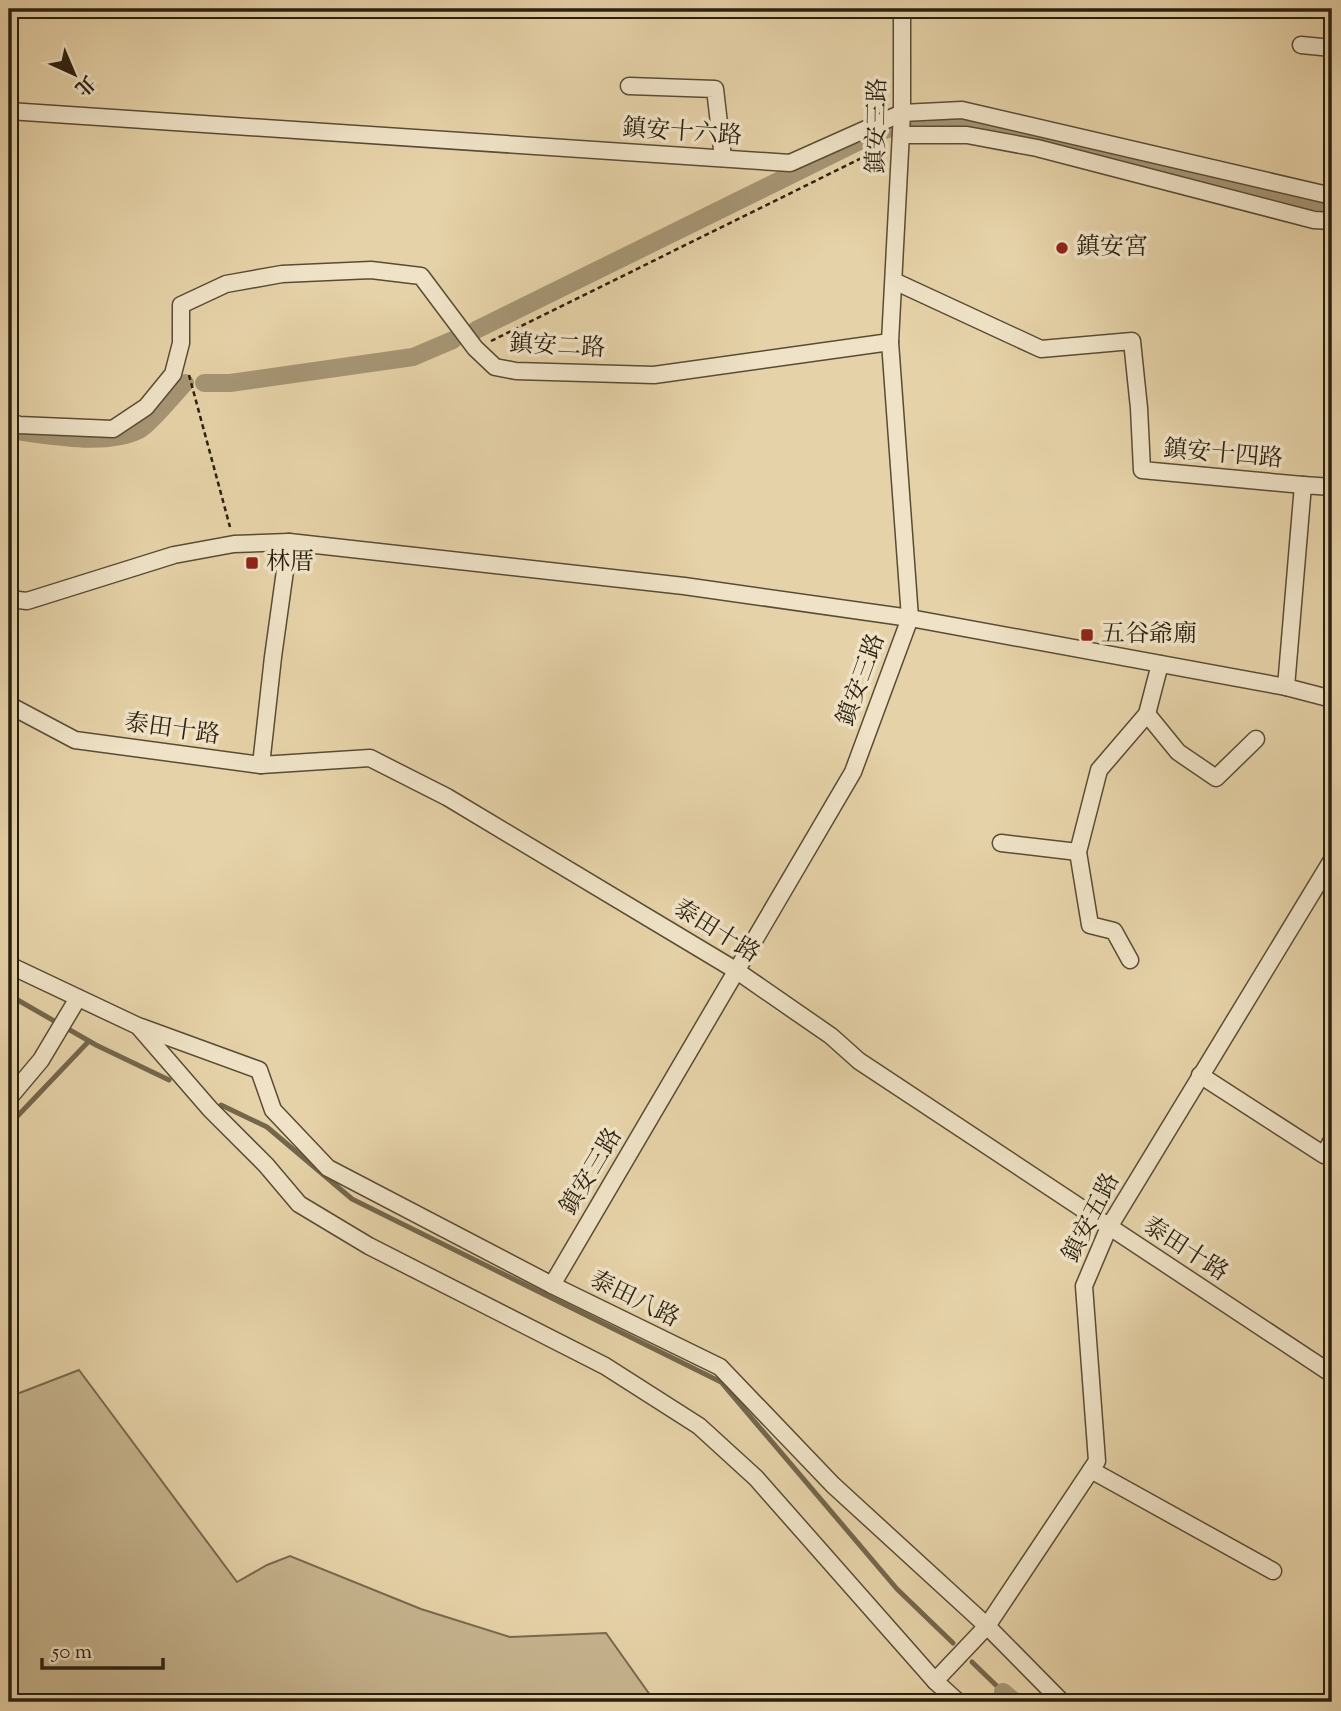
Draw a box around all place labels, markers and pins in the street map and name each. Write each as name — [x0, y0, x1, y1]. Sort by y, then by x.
place label: 鎮安宮 — [1076, 231, 1148, 265]
marker: 鎮安宮 — [1054, 240, 1070, 256]
place label: 林厝 — [266, 546, 314, 580]
marker: 林厝 — [244, 555, 260, 571]
place label: 五谷爺廟 — [1101, 618, 1197, 652]
marker: 五谷爺廟 — [1079, 627, 1095, 643]

